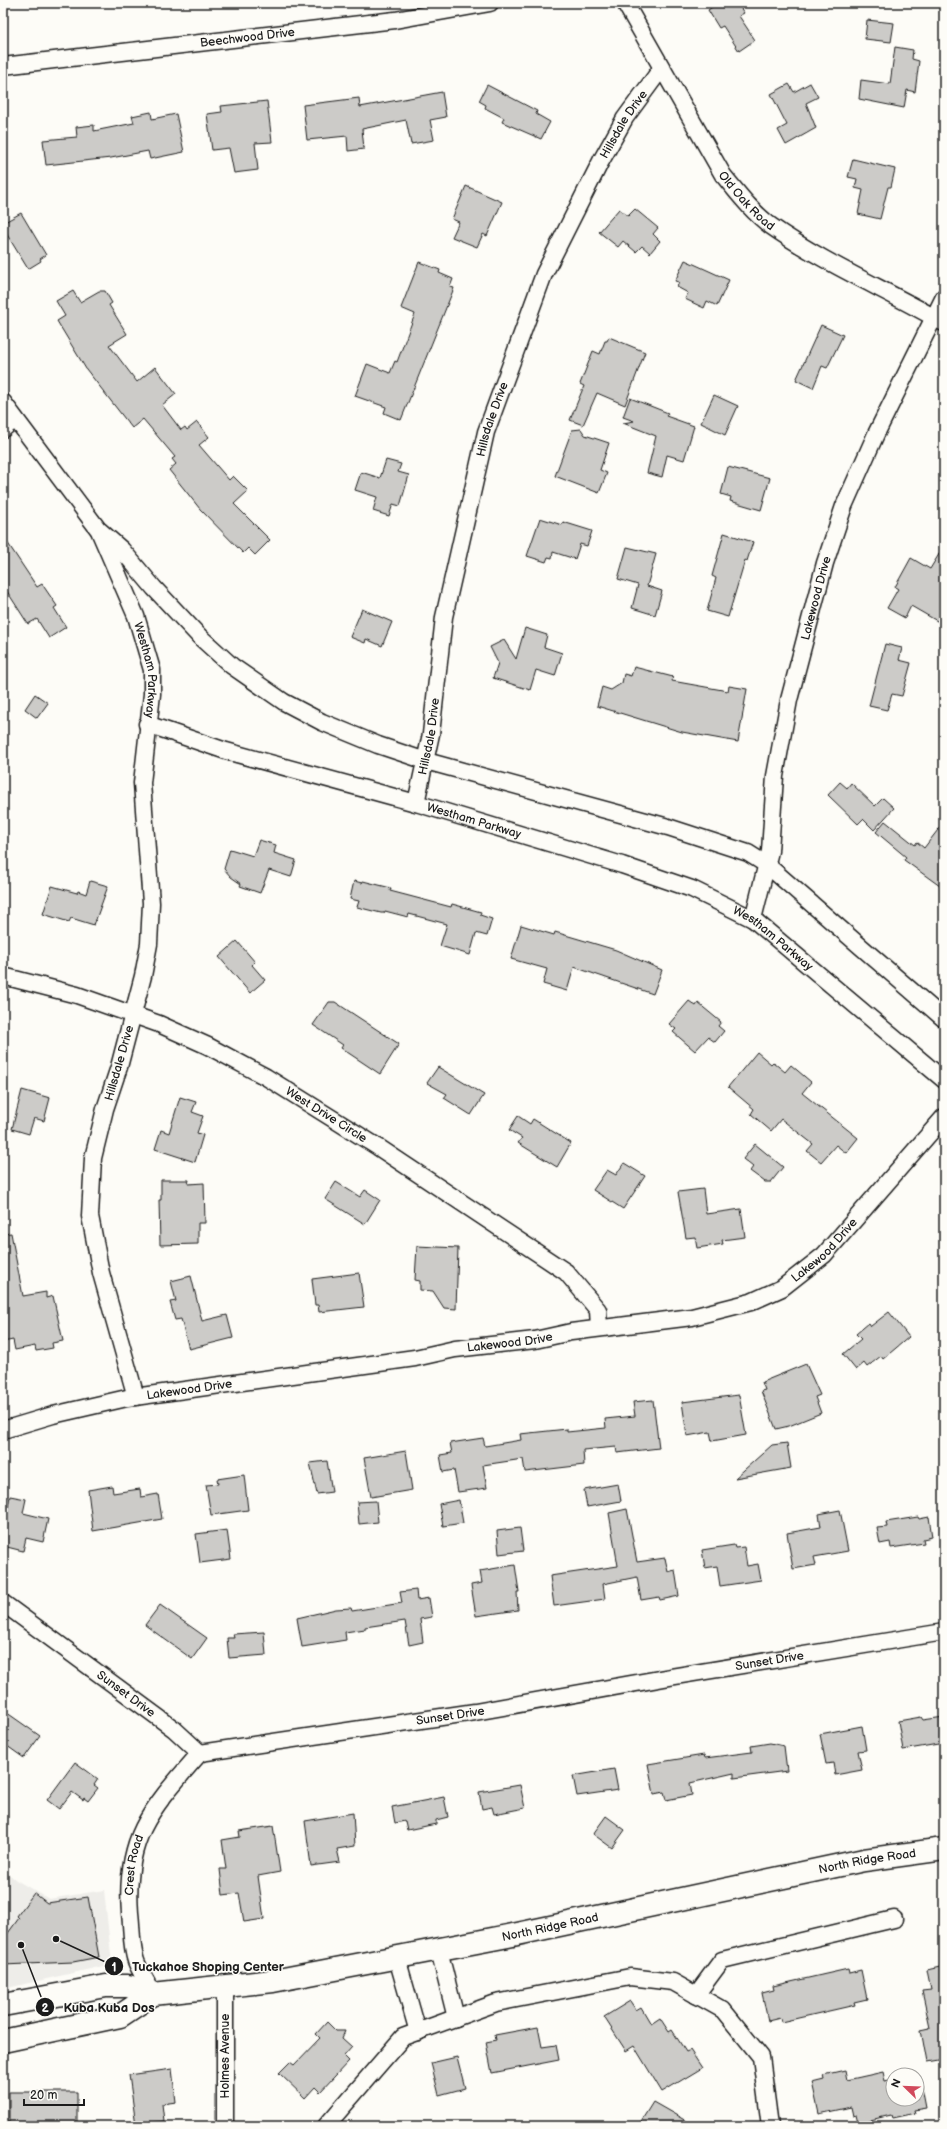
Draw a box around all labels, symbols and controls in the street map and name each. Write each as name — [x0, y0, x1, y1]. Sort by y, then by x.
street label: Beechwood Drive — [199, 25, 296, 51]
street label: Hillsdale Drive — [597, 87, 651, 161]
street label: Old Oak Road — [715, 168, 777, 234]
street label: Hillsdale Drive — [474, 380, 512, 458]
street label: Lakewood Drive — [798, 554, 835, 642]
street label: Westham Parkway — [130, 620, 159, 719]
street label: Hillsdale Drive — [415, 697, 443, 776]
street label: Westham Parkway — [425, 800, 523, 842]
street label: Westham Parkway — [730, 903, 816, 975]
street label: Hillsdale Drive — [102, 1024, 137, 1103]
street label: West Drive Circle — [283, 1084, 370, 1146]
street label: Lakewood Drive — [789, 1215, 861, 1286]
street label: Lakewood Drive — [466, 1329, 554, 1356]
street label: Lakewood Drive — [146, 1376, 233, 1403]
street label: Sunset Drive — [734, 1648, 805, 1674]
street label: Sunset Drive — [94, 1668, 158, 1721]
street label: Sunset Drive — [415, 1703, 486, 1729]
street label: Crest Road — [122, 1832, 147, 1895]
street label: North Ridge Road — [817, 1846, 917, 1877]
street label: North Ridge Road — [501, 1910, 600, 1945]
callout: Tuckahoe Shoping Center — [104, 1954, 292, 1979]
text: Tuckahoe Shoping Center — [132, 1959, 285, 1975]
text: 1 — [111, 1960, 117, 1975]
callout: Kuba Kuba Dos — [35, 1995, 162, 2020]
text: Kuba Kuba Dos — [63, 2000, 155, 2016]
text: 2 — [41, 2001, 49, 2016]
street label: Holmes Avenue — [218, 2014, 233, 2098]
north arrow — [885, 2067, 925, 2107]
text: N — [889, 2077, 904, 2090]
scale bar — [24, 2081, 84, 2107]
text: 20 m — [30, 2088, 57, 2103]

